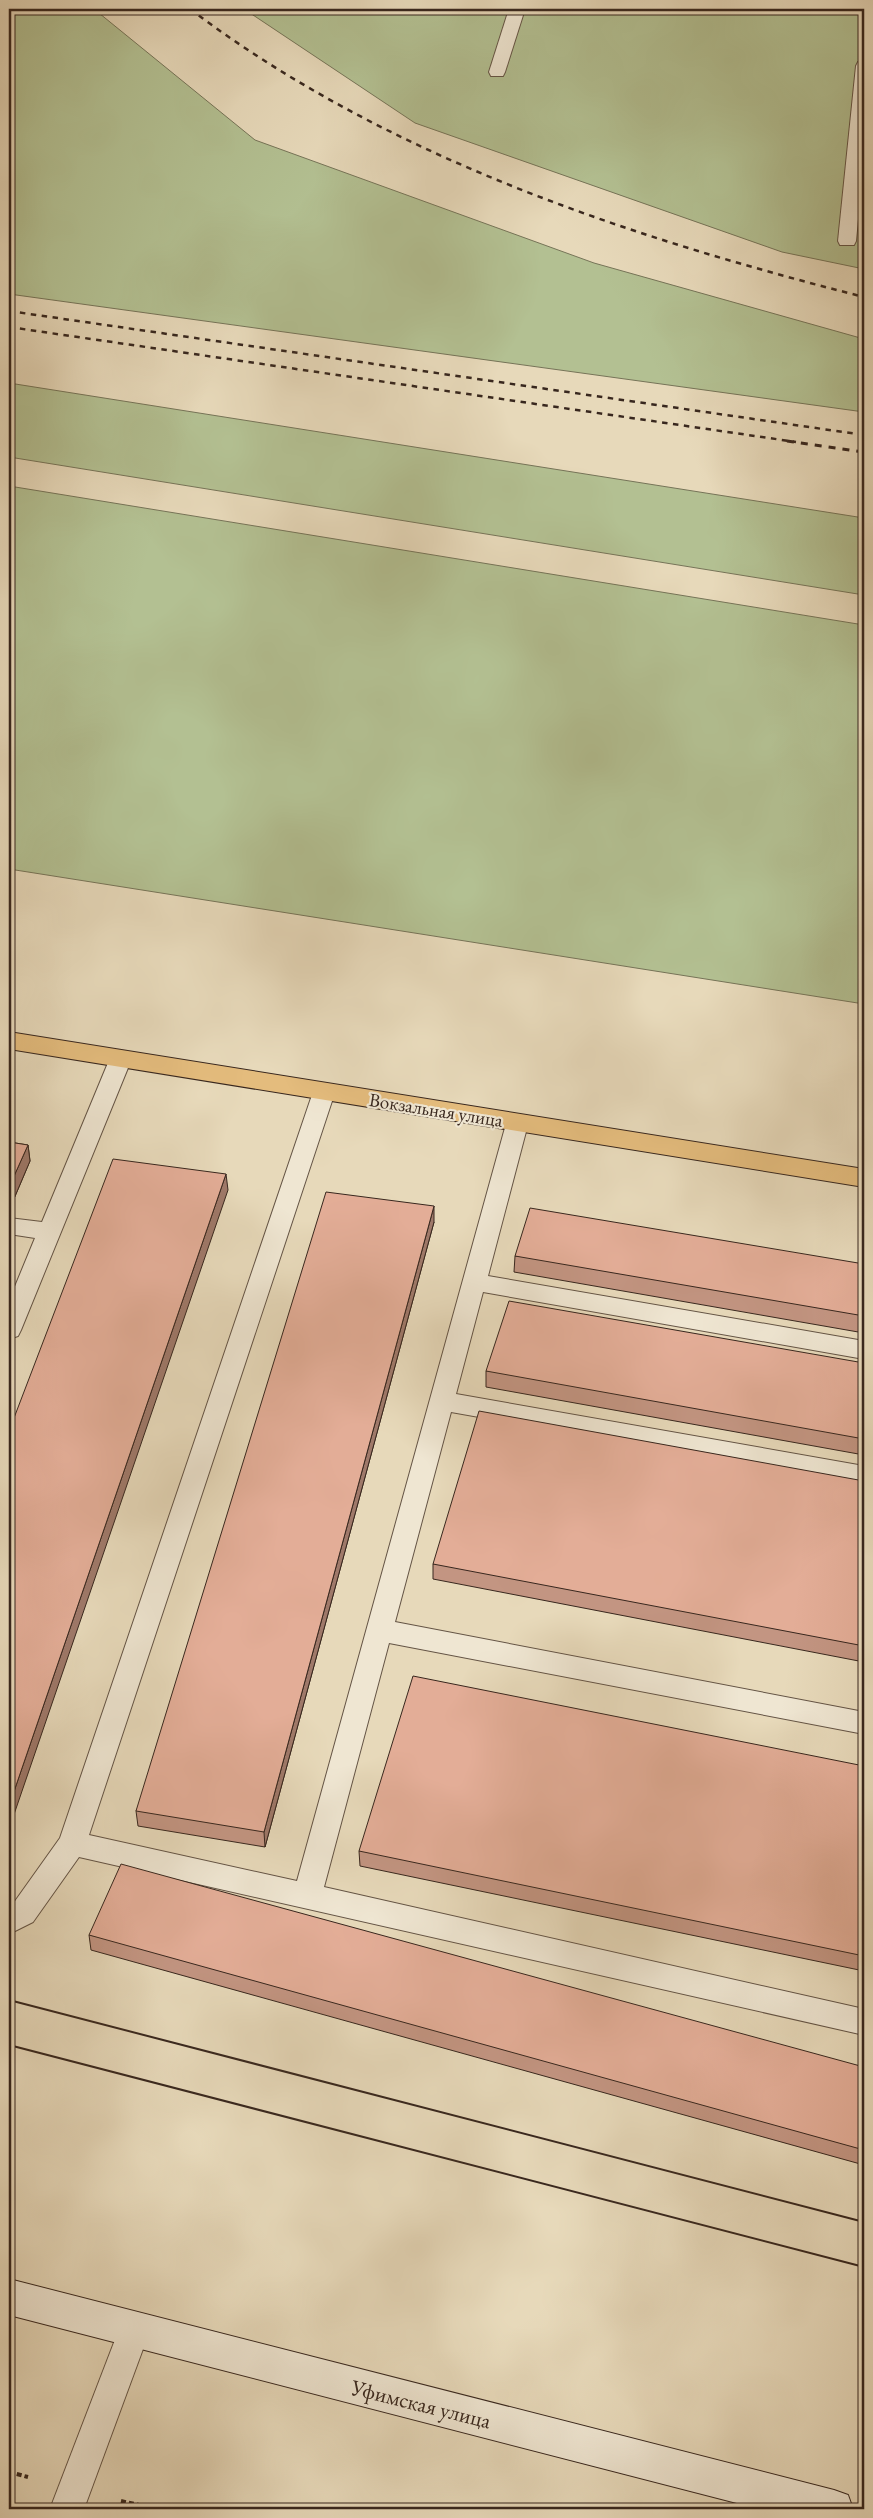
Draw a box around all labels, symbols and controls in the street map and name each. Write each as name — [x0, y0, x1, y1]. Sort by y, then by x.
street label: Вокзальная улица — [367, 1087, 505, 1133]
street label: Уфимская улица — [347, 2372, 494, 2435]

